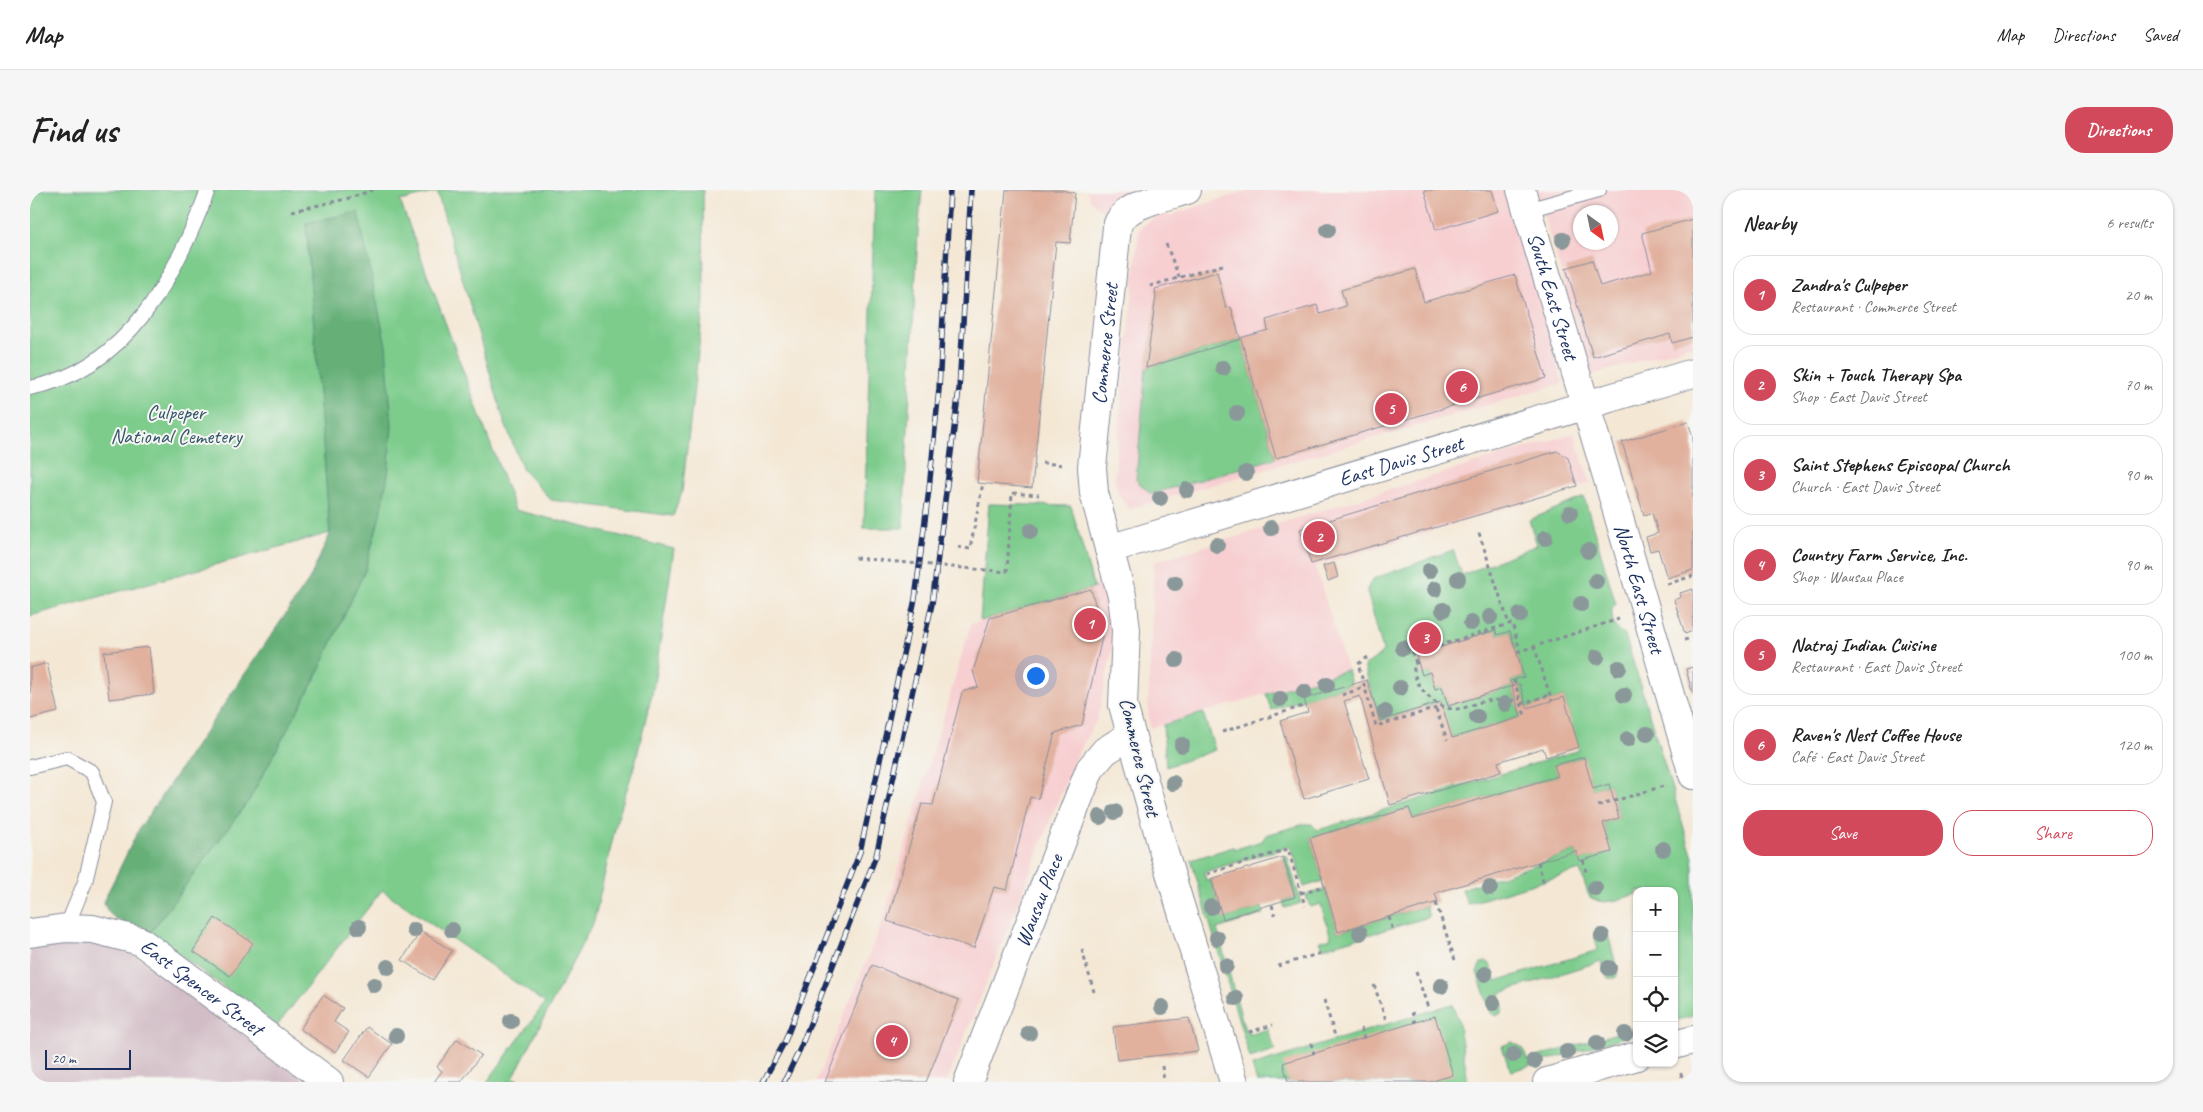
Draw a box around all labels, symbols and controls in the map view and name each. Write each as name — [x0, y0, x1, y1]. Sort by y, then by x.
text: Map — [25, 20, 62, 50]
text: Map — [1997, 24, 2024, 46]
text: Directions — [2052, 24, 2115, 46]
text: Saved — [2143, 24, 2178, 46]
button: Directions — [2065, 107, 2173, 153]
text: Find us — [30, 108, 117, 153]
north arrow — [1573, 205, 1618, 250]
text: Nearby — [1743, 210, 1796, 236]
text: 6 results — [2106, 213, 2153, 233]
street label: South East Street — [1522, 230, 1585, 365]
text: Zandra's Culpeper — [1791, 273, 1907, 297]
street label: Commerce Street — [1086, 280, 1124, 405]
text: 1 — [1756, 285, 1764, 305]
text: 20 m — [2125, 285, 2152, 305]
text: Restaurant · Commerce Street — [1791, 297, 1956, 317]
text: Skin + Touch Therapy Spa — [1791, 363, 1961, 387]
pin: 6 — [1446, 368, 1478, 406]
text: 2 — [1756, 375, 1764, 395]
text: 70 m — [2125, 375, 2152, 395]
text: Shop · East Davis Street — [1791, 387, 1927, 407]
pin: 5 — [1375, 390, 1407, 428]
park label: Culpeper National Cemetery — [110, 399, 243, 449]
street label: East Davis Street — [1336, 429, 1468, 492]
text: Saint Stephens Episcopal Church — [1791, 453, 2010, 477]
text: 3 — [1756, 465, 1764, 485]
text: 90 m — [2125, 465, 2152, 485]
text: Church · East Davis Street — [1791, 477, 1940, 497]
pin: 2 — [1303, 518, 1335, 556]
street label: North East Street — [1609, 521, 1671, 658]
text: Country Farm Service, Inc. — [1791, 543, 1967, 567]
text: 4 — [1756, 555, 1764, 575]
text: 90 m — [2125, 555, 2152, 575]
text: Shop · Wausau Place — [1791, 567, 1903, 587]
pin: 1 — [1074, 605, 1106, 643]
pin: 3 — [1409, 619, 1441, 657]
text: Natraj Indian Cuisine — [1791, 633, 1936, 657]
text: 5 — [1757, 645, 1763, 665]
text: 100 m — [2118, 645, 2152, 665]
text: Restaurant · East Davis Street — [1791, 657, 1962, 677]
your location — [1023, 663, 1049, 689]
street label: Commerce Street — [1114, 695, 1167, 821]
text: Raven's Nest Coffee House — [1791, 723, 1961, 747]
text: 6 — [1756, 735, 1764, 755]
text: 120 m — [2118, 735, 2152, 755]
text: Café · East Davis Street — [1791, 747, 1924, 767]
button: Save — [1743, 810, 1943, 856]
button: Share — [1953, 810, 2153, 856]
street label: Wausau Place — [1009, 849, 1069, 950]
map controls — [1633, 887, 1678, 1067]
button: + — [1633, 887, 1678, 932]
button: − — [1633, 932, 1678, 977]
street label: East Spencer Street — [135, 933, 271, 1043]
button: locate — [1633, 977, 1678, 1022]
pin: 4 — [876, 1022, 908, 1060]
button: layers — [1633, 1022, 1678, 1067]
scale bar — [45, 1047, 131, 1070]
text: 20 m — [52, 1050, 76, 1067]

